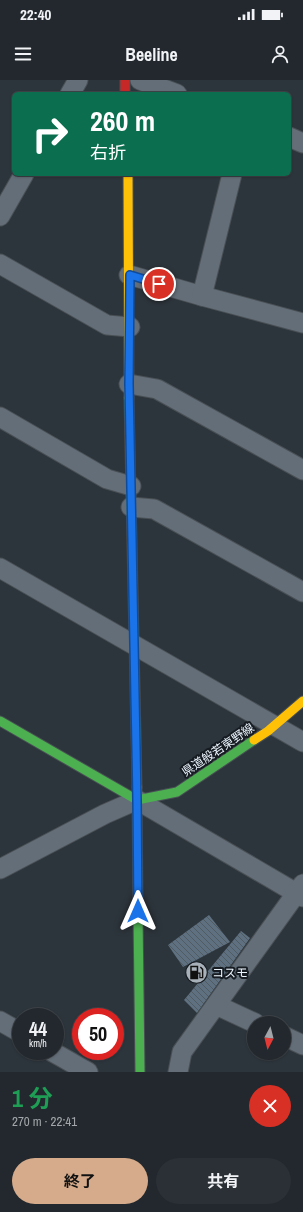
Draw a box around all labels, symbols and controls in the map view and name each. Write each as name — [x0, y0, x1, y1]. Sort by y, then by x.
text: 22:40 — [20, 4, 51, 25]
text: Beeline — [125, 42, 178, 67]
icon: menu — [12, 43, 34, 65]
icon: person — [269, 43, 291, 65]
text: 260 m — [90, 102, 155, 140]
icon: right — [24, 108, 76, 160]
text: 右折 — [90, 140, 126, 165]
pin — [142, 267, 176, 301]
icon: arrive — [148, 273, 170, 295]
street label: 県道般若東野線 — [179, 720, 257, 780]
position arrow — [117, 890, 159, 932]
fuel station icon: コスモ — [183, 960, 209, 986]
place label: コスモ — [212, 965, 248, 981]
speed limit sign: 50 — [72, 1008, 124, 1060]
text: 44 — [29, 1015, 47, 1042]
north arrow — [247, 1016, 291, 1060]
map controls — [247, 1016, 291, 1060]
text: km/h — [29, 1037, 47, 1050]
text: 1 分 — [12, 1082, 52, 1114]
button: close — [249, 1085, 291, 1127]
text: 270 m · 22:41 — [12, 1113, 77, 1130]
button: 終了 — [12, 1158, 148, 1204]
button: 共有 — [156, 1158, 291, 1204]

